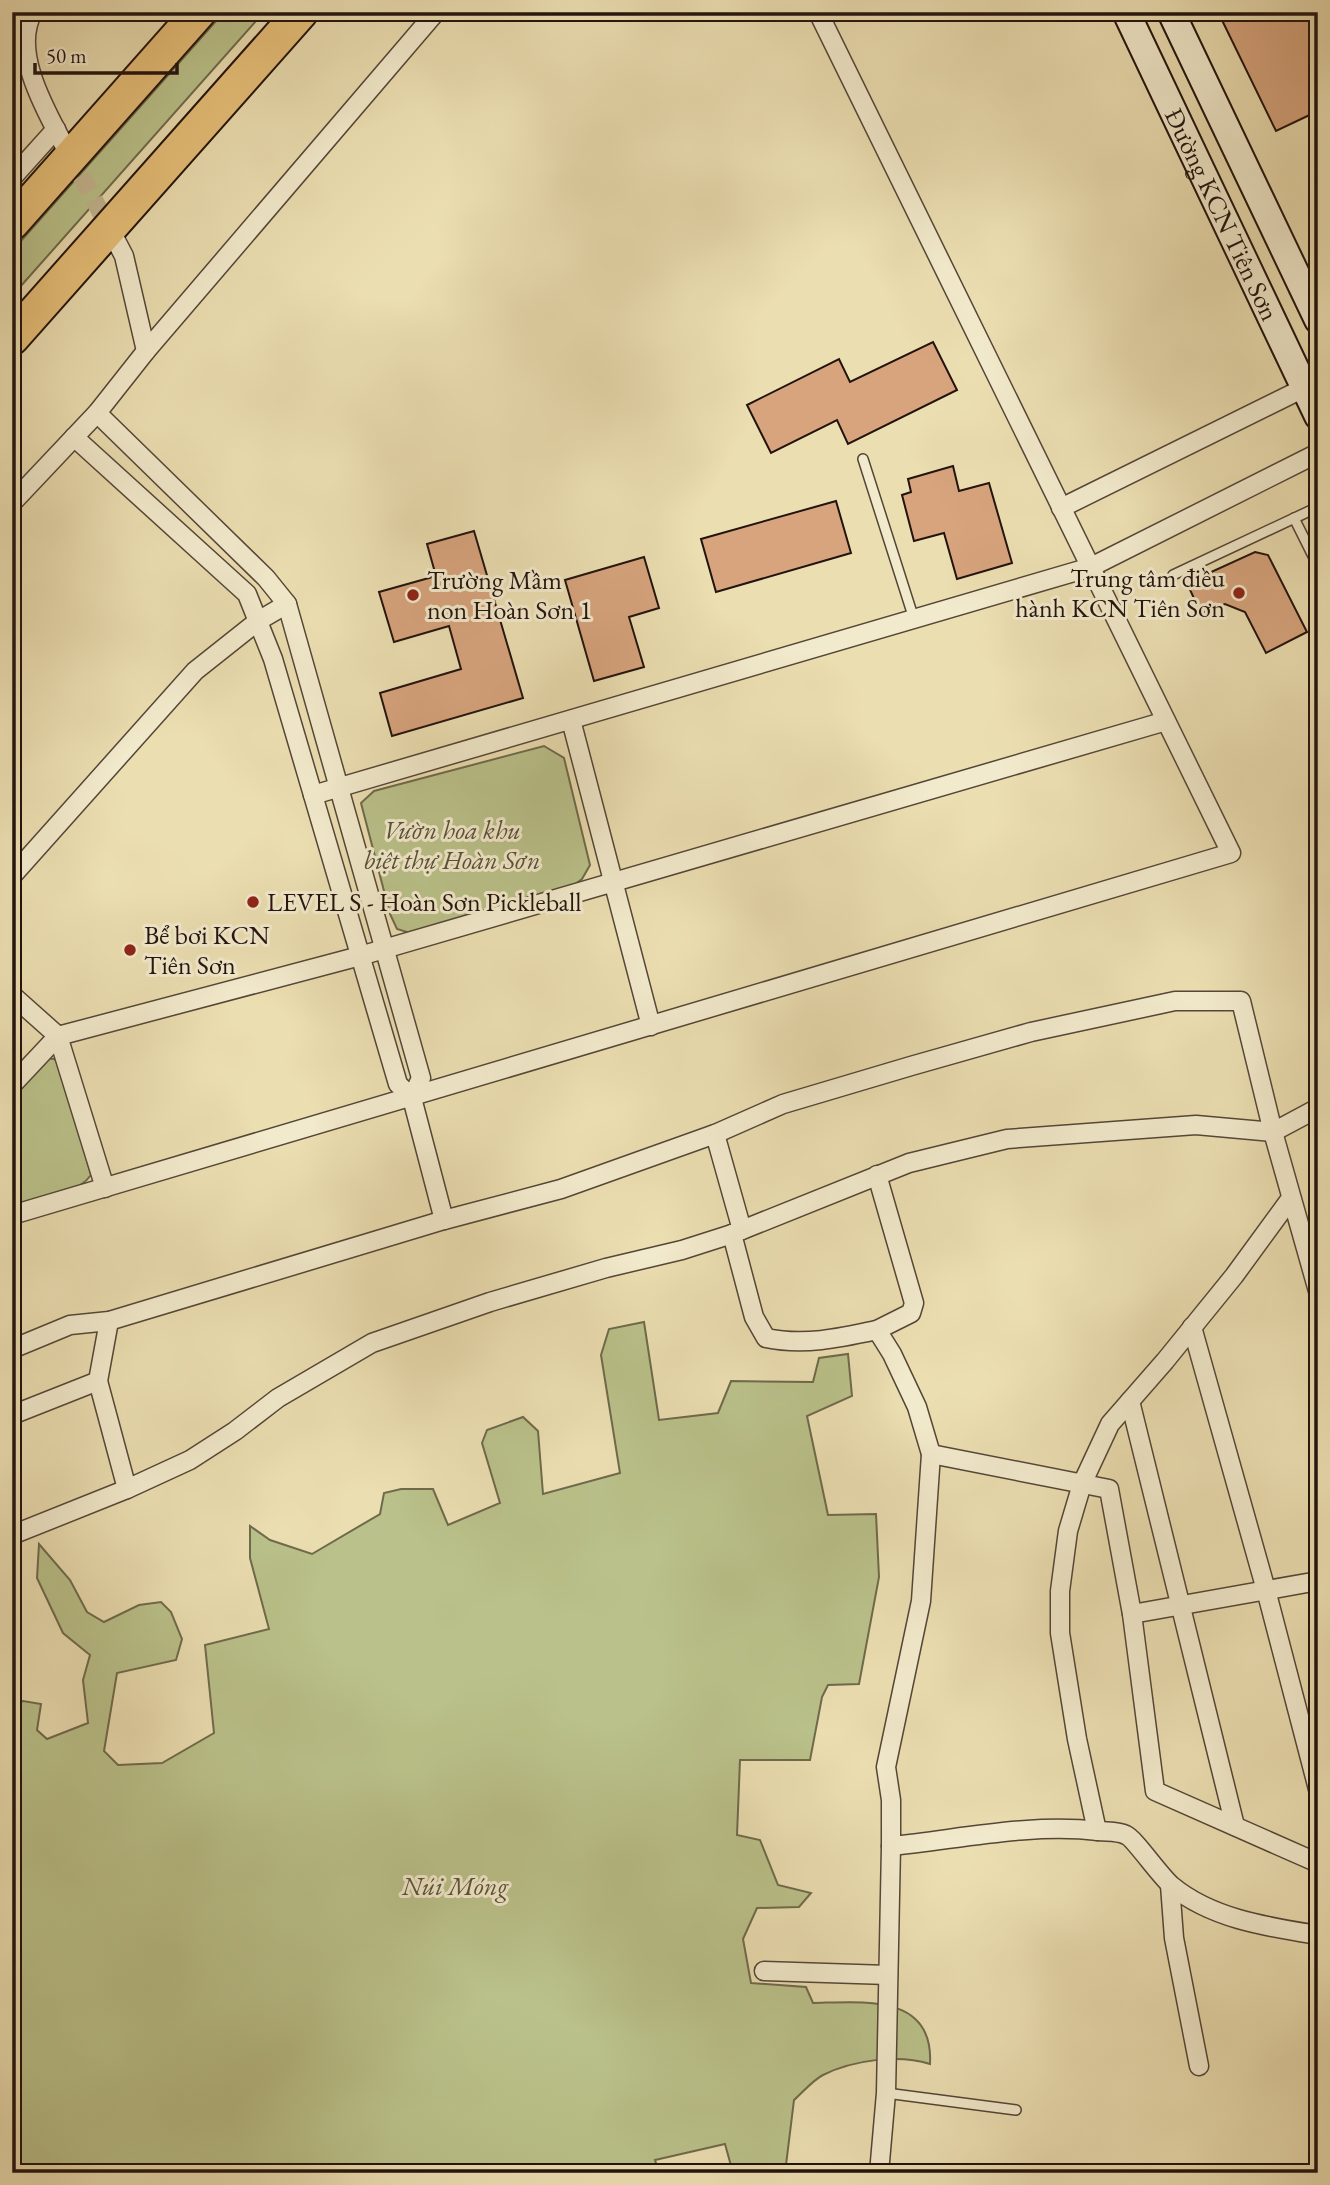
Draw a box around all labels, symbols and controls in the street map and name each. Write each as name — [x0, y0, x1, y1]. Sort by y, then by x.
scale bar — [35, 32, 177, 76]
text: 50 m — [46, 42, 87, 69]
street label: Đường KCN Tiên Sơn — [1157, 102, 1287, 326]
place label: Trung tâm điều hành KCN Tiên Sơn — [1015, 561, 1225, 625]
place label: Trường Mầm non Hoàn Sơn 1 — [427, 563, 592, 627]
marker: Trung tâm điều hành KCN Tiên Sơn — [1231, 585, 1247, 601]
marker: Trường Mầm non Hoàn Sơn 1 — [405, 587, 421, 603]
park label: Vườn hoa khu biệt thự Hoàn Sơn — [364, 813, 540, 877]
place label: LEVEL S - Hoàn Sơn Pickleball — [267, 885, 581, 919]
marker: LEVEL S - Hoàn Sơn Pickleball — [245, 894, 261, 910]
place label: Bể bơi KCN Tiên Sơn — [144, 918, 270, 982]
marker: Bể bơi KCN Tiên Sơn — [122, 942, 138, 958]
park label: Núi Móng — [401, 1869, 509, 1903]

